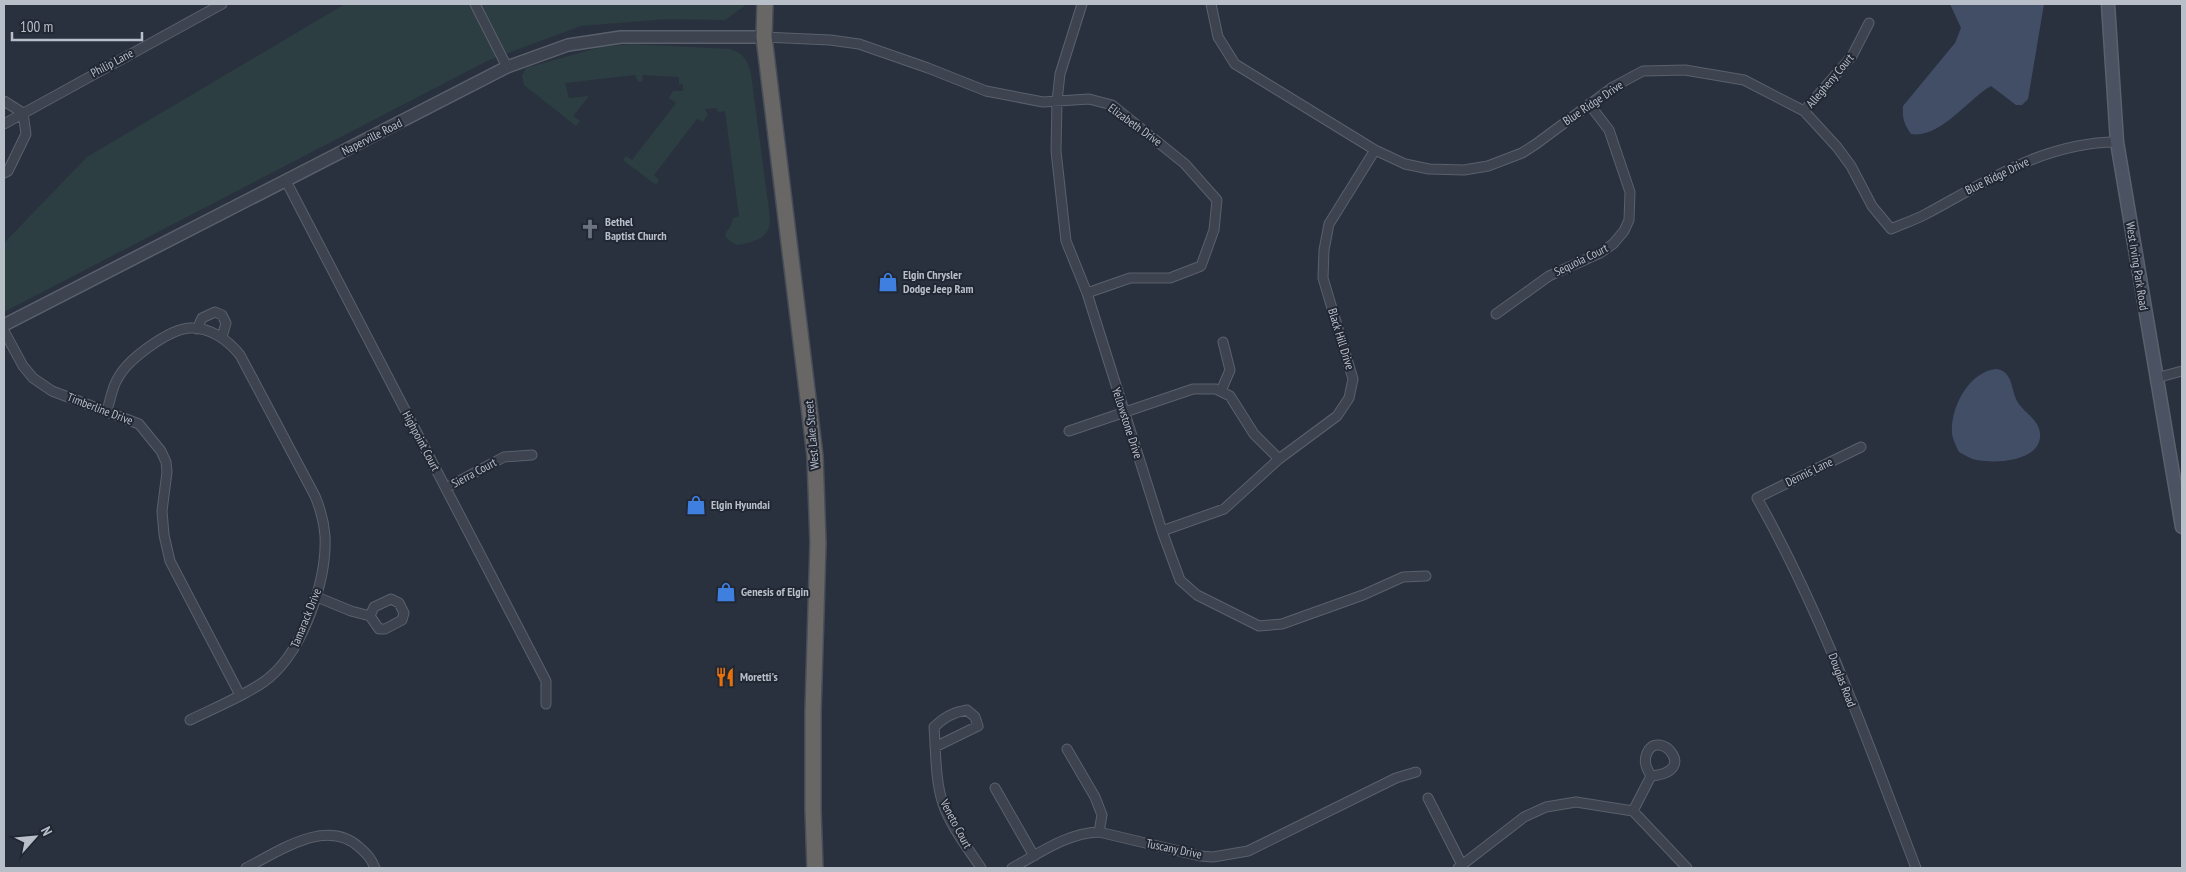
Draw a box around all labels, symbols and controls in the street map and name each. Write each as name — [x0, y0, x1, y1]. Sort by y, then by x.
scale bar — [12, 10, 142, 42]
text: 100 m — [20, 17, 53, 36]
street label: Philip Lane — [88, 45, 136, 80]
street label: Allegheny Court — [1803, 50, 1857, 111]
street label: Blue Ridge Drive — [1560, 77, 1626, 128]
street label: Elizabeth Drive — [1105, 100, 1165, 149]
street label: Naperville Road — [339, 115, 404, 158]
street label: Blue Ridge Drive — [1962, 154, 2031, 197]
place label: Bethel Baptist Church — [605, 214, 667, 243]
church icon: Bethel Baptist Church — [579, 218, 601, 240]
street label: West Irving Park Road — [2123, 221, 2152, 311]
street label: Sequoia Court — [1551, 240, 1611, 279]
place label: Elgin Chrysler Dodge Jeep Ram — [903, 267, 974, 296]
shop icon: Elgin Chrysler Dodge Jeep Ram — [877, 271, 899, 293]
street label: Black Hill Drive — [1325, 306, 1358, 371]
street label: Yellowstone Drive — [1109, 385, 1146, 461]
street label: Timberline Drive — [65, 389, 135, 428]
street label: West Lake Street — [801, 399, 822, 470]
street label: Highpoint Court — [399, 408, 444, 474]
street label: Sierra Court — [449, 454, 500, 491]
street label: Dennis Lane — [1783, 454, 1835, 489]
shop icon: Elgin Hyundai — [685, 494, 707, 516]
place label: Elgin Hyundai — [711, 497, 770, 512]
shop icon: Genesis of Elgin — [715, 581, 737, 603]
place label: Genesis of Elgin — [741, 584, 809, 599]
street label: Tamarack Drive — [287, 586, 324, 650]
street label: Douglas Road — [1825, 651, 1860, 709]
restaurant icon: Moretti's — [714, 666, 736, 688]
place label: Moretti's — [740, 669, 778, 684]
street label: Veneto Court — [937, 796, 976, 852]
north arrow — [10, 812, 60, 862]
text: N — [37, 824, 56, 839]
street label: Tuscany Drive — [1145, 835, 1203, 862]

